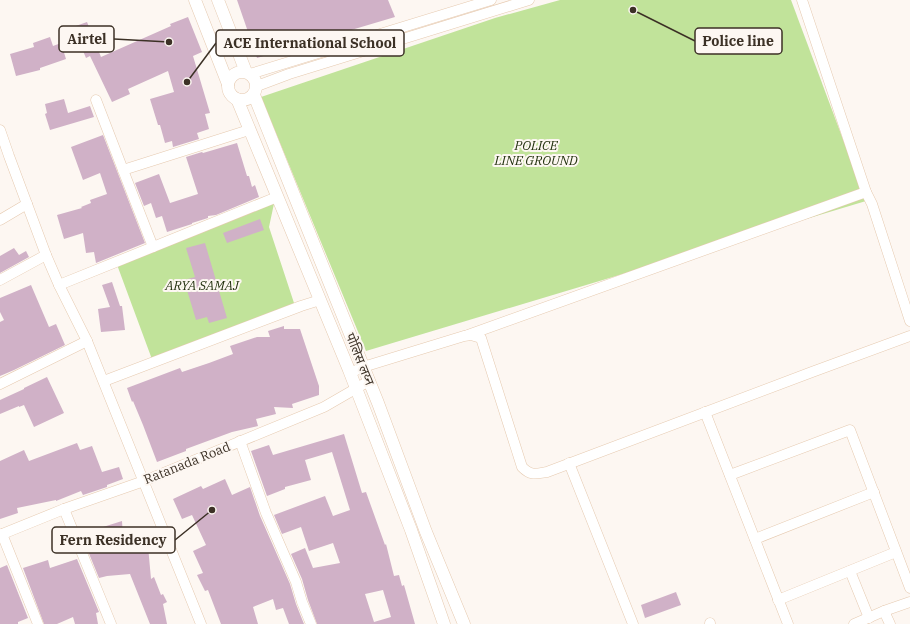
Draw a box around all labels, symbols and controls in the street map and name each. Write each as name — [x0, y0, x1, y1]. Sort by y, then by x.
callout: Airtel — [59, 26, 114, 52]
callout: Police line — [695, 28, 782, 54]
text: Airtel — [67, 30, 107, 48]
callout: ACE International School — [216, 30, 404, 56]
text: Police line — [702, 32, 774, 50]
text: ACE International School — [224, 34, 397, 52]
park label: POLICE LINE GROUND — [493, 137, 578, 169]
park label: ARYA SAMAJ — [164, 277, 240, 294]
street label: पोलिस लय्न — [342, 330, 378, 388]
street label: Ratanada Road — [141, 438, 233, 488]
callout: Fern Residency — [52, 527, 175, 553]
text: Fern Residency — [60, 531, 166, 549]

